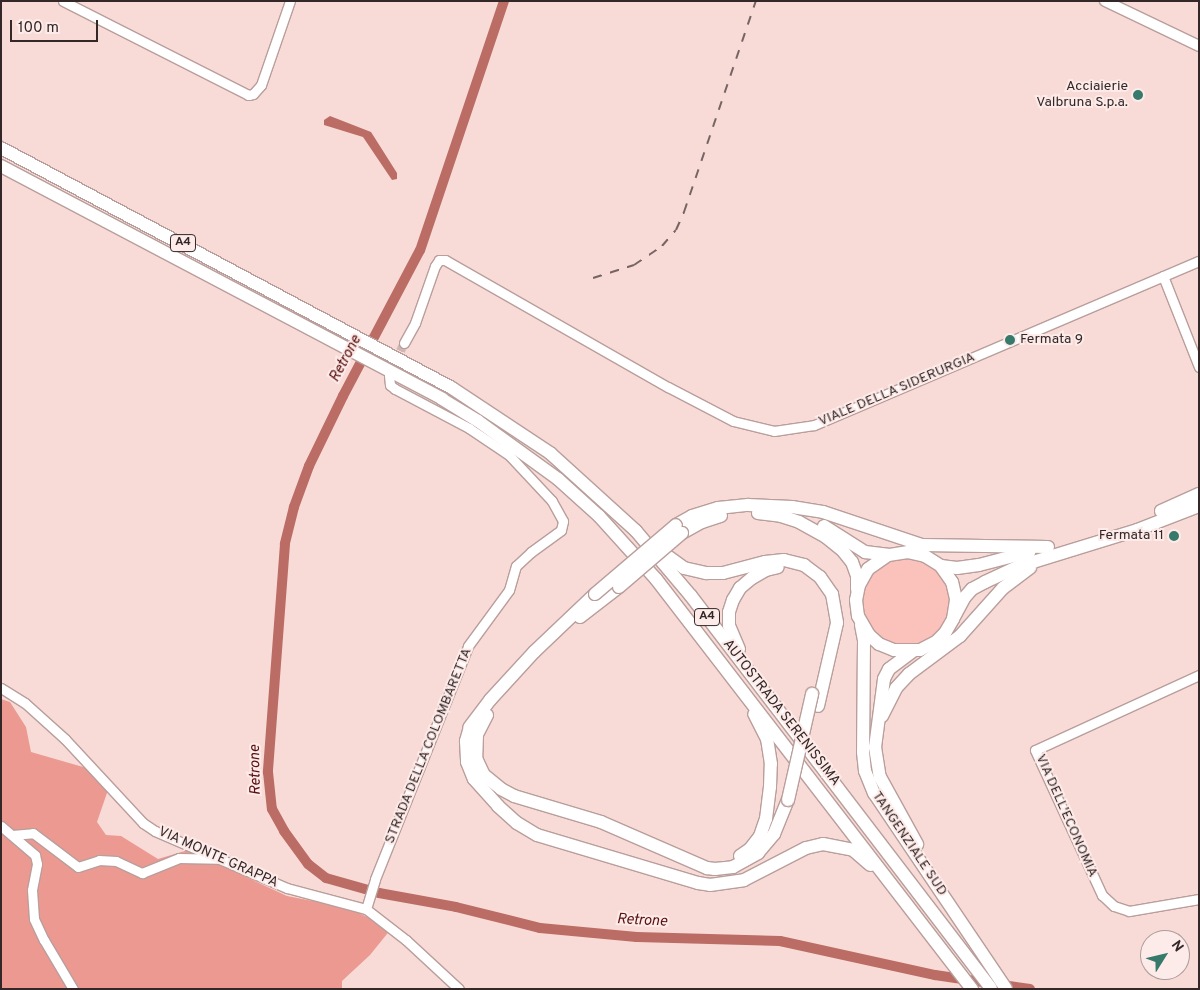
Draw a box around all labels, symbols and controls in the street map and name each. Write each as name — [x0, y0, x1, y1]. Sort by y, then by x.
scale bar — [12, 10, 100, 42]
text: 100 m — [18, 19, 59, 38]
place label: Acciaierie Valbruna S.p.a. — [1036, 79, 1128, 111]
marker: Acciaierie Valbruna S.p.a. — [1132, 89, 1144, 101]
road number: A4 — [169, 234, 197, 252]
water label: Retrone — [326, 332, 366, 386]
place label: Fermata 9 — [1020, 332, 1083, 348]
marker: Fermata 9 — [1004, 334, 1016, 346]
street label: VIALE DELLA SIDERURGIA — [816, 349, 978, 431]
place label: Fermata 11 — [1099, 528, 1164, 544]
marker: Fermata 11 — [1168, 530, 1180, 542]
road number: A4 — [693, 608, 721, 626]
street label: AUTOSTRADA SERENISSIMA — [718, 636, 844, 790]
street label: STRADA DELLA COLOMBARETTA — [382, 645, 476, 847]
water label: Retrone — [247, 745, 265, 795]
street label: VIA DELL'ECONOMIA — [1031, 752, 1101, 880]
street label: TANGENZIALE SUD — [868, 789, 950, 899]
street label: VIA MONTE GRAPPA — [155, 824, 281, 892]
water label: Retrone — [616, 911, 668, 931]
north arrow — [1140, 930, 1190, 980]
text: N — [1167, 937, 1187, 956]

